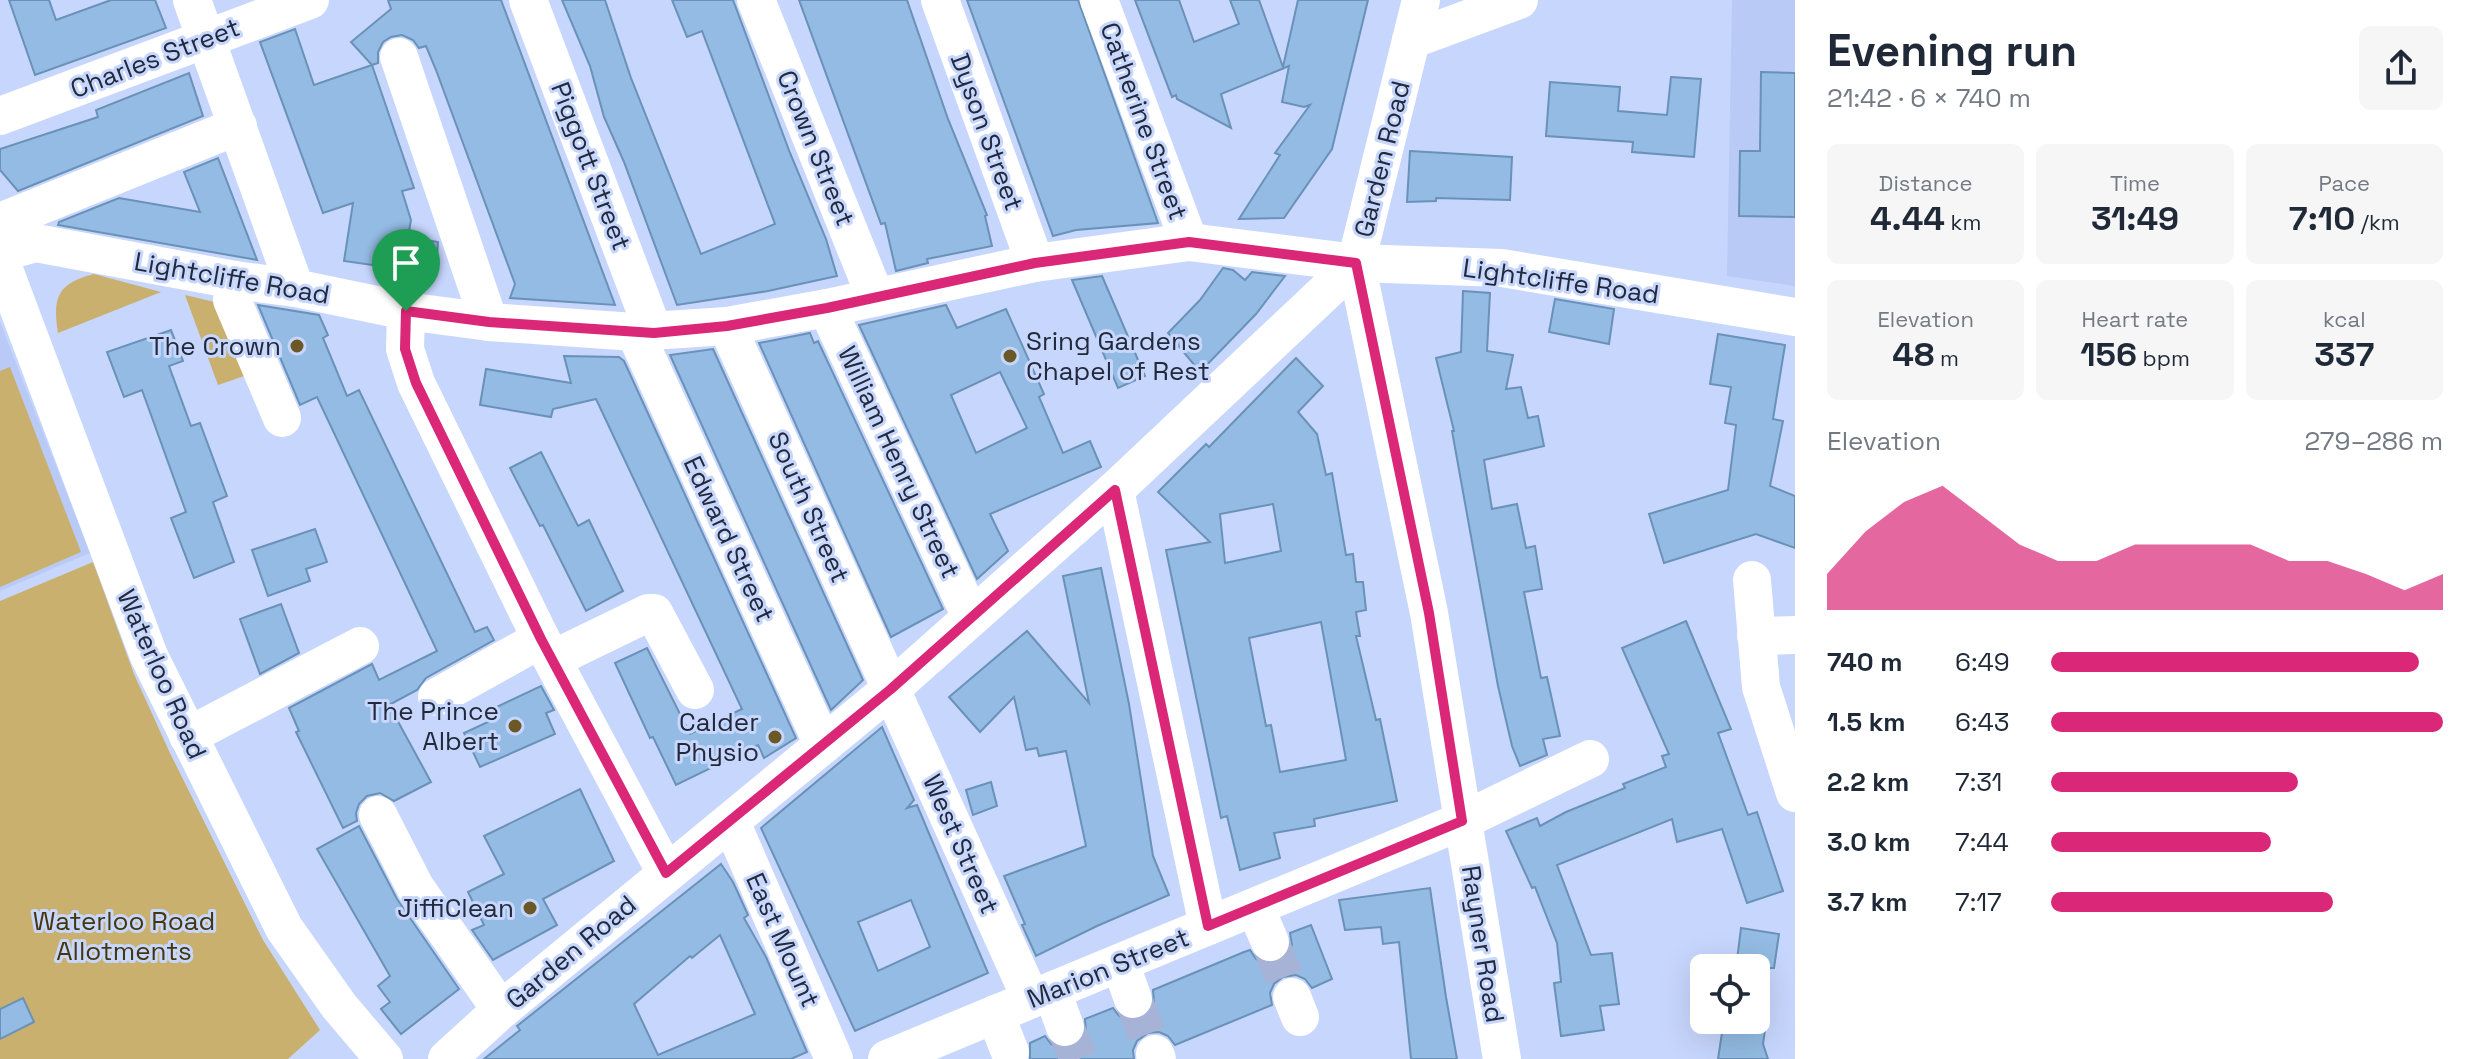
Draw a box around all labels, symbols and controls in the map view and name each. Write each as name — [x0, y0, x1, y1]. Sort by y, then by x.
street label: Charles Street — [65, 10, 245, 106]
street label: Catherine Street — [1092, 18, 1196, 224]
text: Evening run — [1827, 23, 2077, 79]
button: share — [2359, 26, 2443, 110]
street label: Dyson Street — [943, 49, 1031, 215]
street label: Crown Street — [769, 65, 863, 231]
street label: Piggott Street — [543, 77, 639, 255]
street label: Garden Road — [1346, 77, 1418, 241]
text: 21:42 · 6 × 740 m — [1827, 81, 2031, 115]
text: Distance — [1879, 169, 1973, 197]
text: Time — [2110, 169, 2160, 197]
text: Pace — [2319, 169, 2370, 197]
text: 4.44 — [1870, 197, 1945, 240]
text: 31:49 — [2091, 197, 2179, 240]
text: 7:10 — [2289, 197, 2355, 240]
text: km — [1945, 208, 1981, 236]
text: /km — [2355, 208, 2400, 236]
pin — [372, 229, 440, 311]
icon: arrive — [384, 241, 428, 285]
street label: Lightcliffe Road — [132, 244, 332, 312]
street label: Lightcliffe Road — [1461, 250, 1661, 312]
text: Elevation — [1877, 305, 1974, 333]
text: Heart rate — [2082, 305, 2188, 333]
text: kcal — [2323, 305, 2366, 333]
place label: Sring Gardens Chapel of Rest — [1026, 324, 1210, 388]
place label: The Crown — [149, 329, 281, 363]
text: 48 — [1892, 333, 1934, 376]
text: 156 — [2080, 333, 2137, 376]
text: 337 — [2314, 333, 2374, 376]
marker: The Crown — [288, 337, 306, 355]
street label: William Henry Street — [830, 340, 968, 584]
text: m — [1934, 344, 1959, 372]
text: bpm — [2137, 344, 2190, 372]
marker: Sring Gardens Chapel of Rest — [1001, 347, 1019, 365]
text: Elevation — [1827, 424, 1941, 458]
text: 279–286 m — [2304, 424, 2443, 458]
street label: South Street — [761, 426, 857, 588]
street label: Edward Street — [676, 451, 782, 627]
street label: Waterloo Road — [109, 584, 215, 764]
text: 740 m — [1827, 645, 1902, 679]
text: 6:49 — [1955, 645, 2010, 679]
place label: The Prince Albert — [367, 694, 499, 758]
place label: Calder Physio — [676, 705, 759, 769]
text: 1.5 km — [1827, 705, 1906, 739]
text: 6:43 — [1955, 705, 2009, 739]
marker: The Prince Albert — [506, 717, 524, 735]
marker: Calder Physio — [766, 728, 784, 746]
text: 2.2 km — [1827, 765, 1909, 799]
text: 7:31 — [1955, 765, 2002, 799]
street label: West Street — [915, 769, 1007, 919]
text: 3.0 km — [1827, 825, 1911, 859]
text: 7:44 — [1955, 825, 2009, 859]
street label: Rayner Road — [1454, 863, 1512, 1025]
street label: East Mount — [738, 868, 828, 1012]
text: 3.7 km — [1827, 885, 1908, 919]
text: 7:17 — [1955, 885, 2002, 919]
street label: Garden Road — [499, 888, 643, 1016]
place label: JiffiClean — [397, 891, 514, 925]
marker: JiffiClean — [521, 899, 539, 917]
park label: Waterloo Road Allotments — [33, 904, 215, 968]
street label: Marion Street — [1022, 920, 1194, 1016]
map controls — [1690, 954, 1770, 1034]
button: locate — [1690, 954, 1770, 1034]

